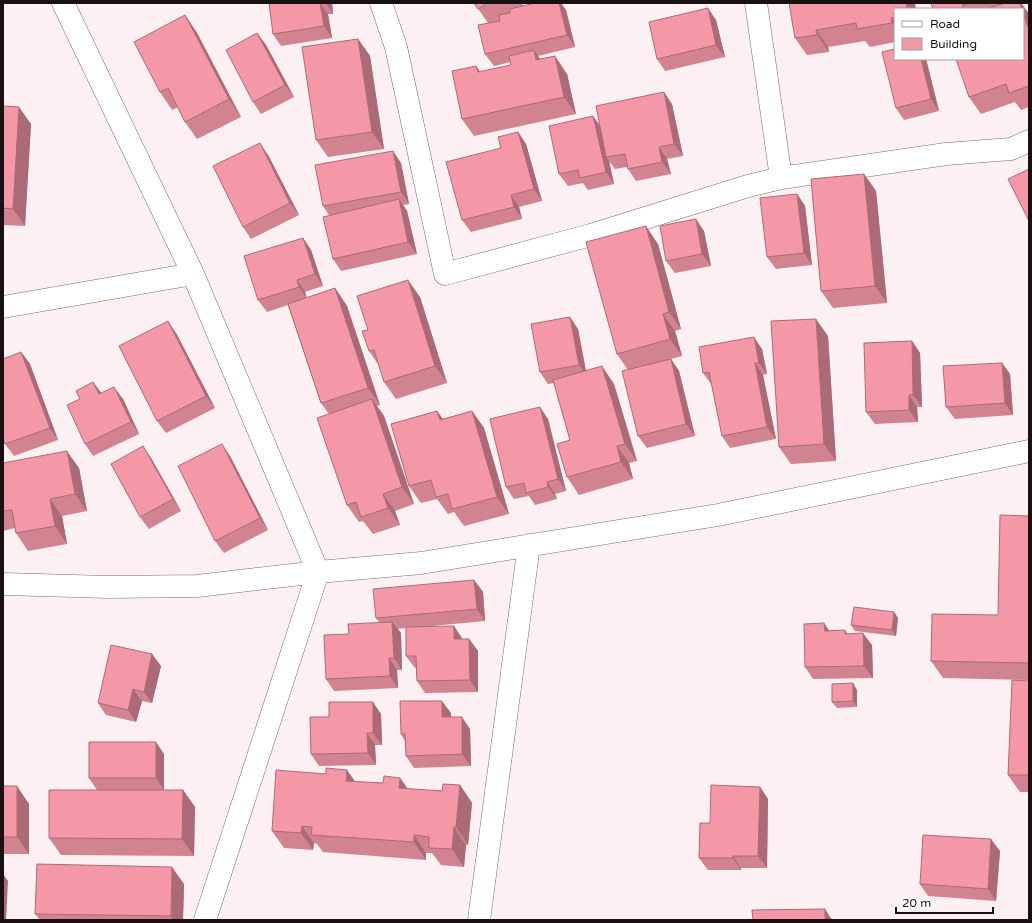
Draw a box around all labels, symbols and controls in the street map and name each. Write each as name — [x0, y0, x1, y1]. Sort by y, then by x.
legend — [894, 8, 1024, 60]
text: Road — [930, 17, 960, 31]
text: Building — [930, 37, 977, 51]
scale bar — [896, 889, 993, 915]
text: 20 m — [902, 896, 931, 910]

